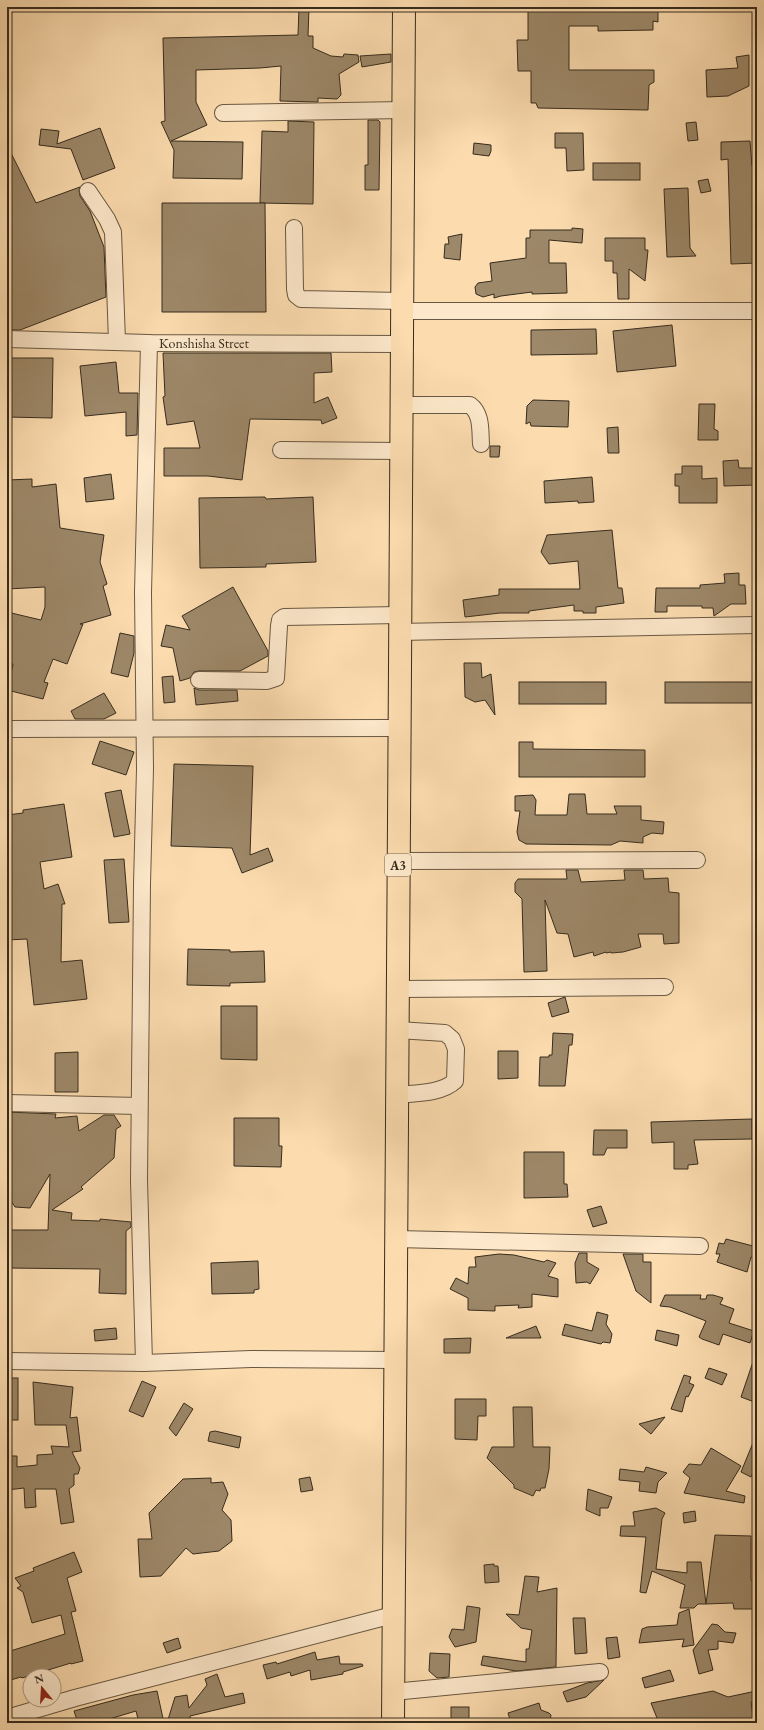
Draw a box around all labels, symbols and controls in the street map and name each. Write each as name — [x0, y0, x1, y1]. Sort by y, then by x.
street label: Konshisha Street — [159, 334, 250, 352]
road number: A3 — [385, 854, 411, 876]
north arrow — [22, 1668, 62, 1708]
text: N — [33, 1670, 45, 1687]

